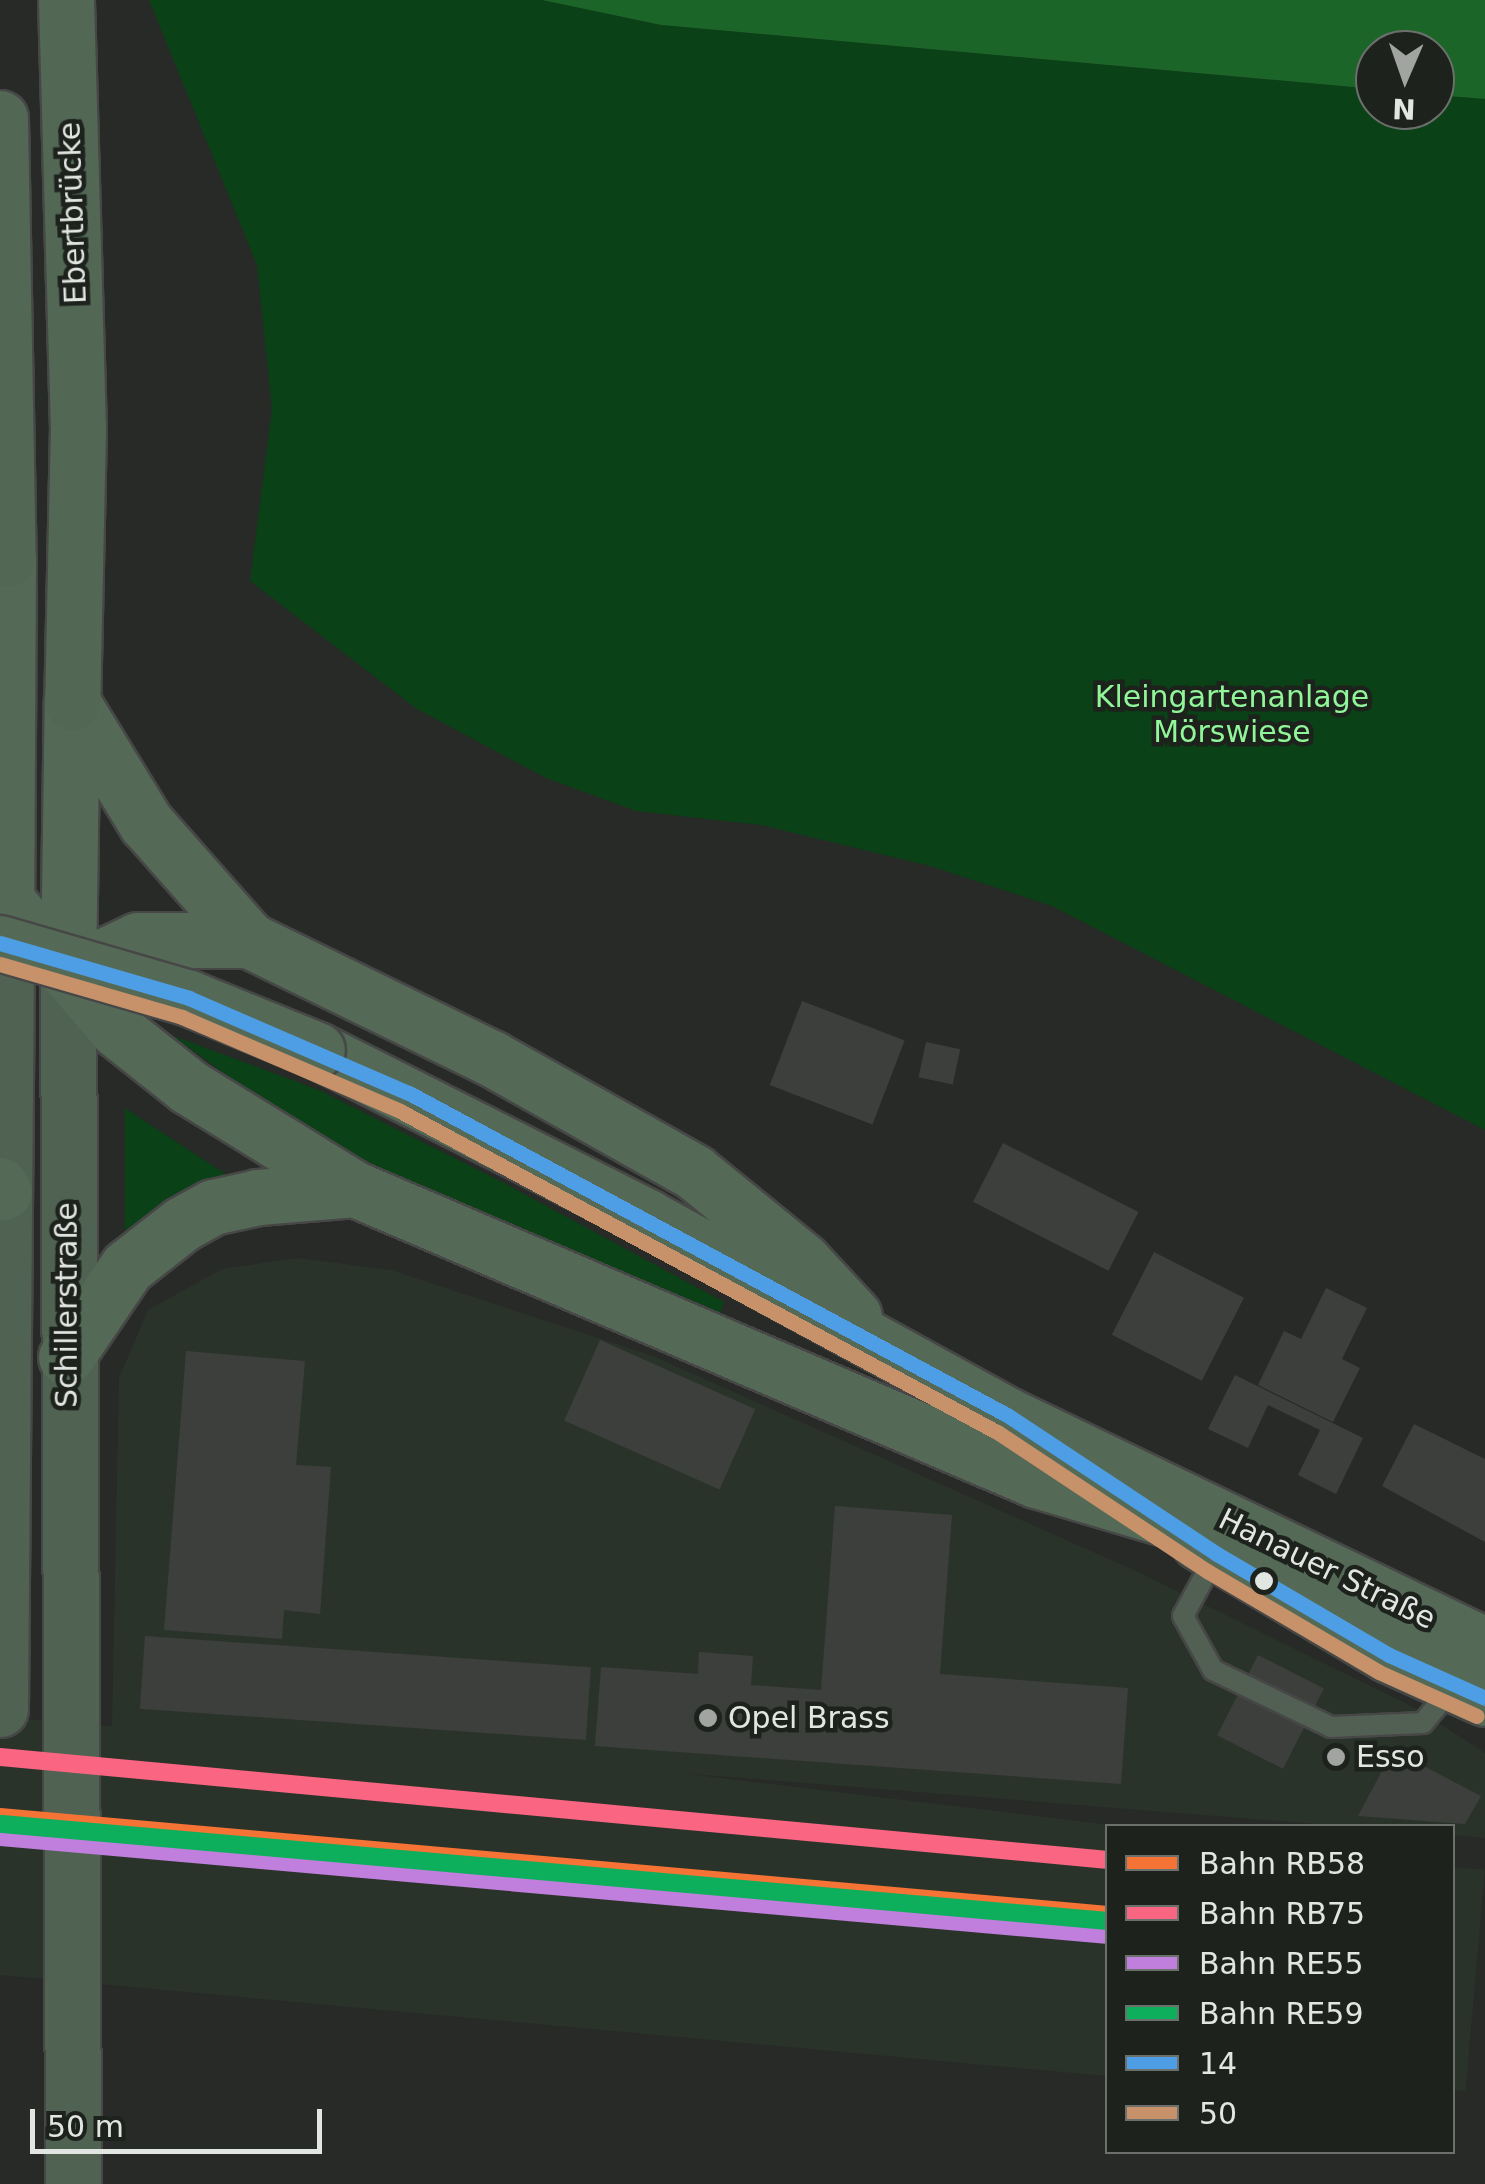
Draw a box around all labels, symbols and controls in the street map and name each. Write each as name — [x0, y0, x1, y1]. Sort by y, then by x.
north arrow — [1355, 30, 1455, 130]
text: N — [1392, 92, 1416, 125]
street label: Ebertbrücke — [52, 121, 94, 305]
park label: Kleingartenanlage Mörswiese — [1095, 679, 1369, 750]
street label: Schillerstraße — [49, 1202, 85, 1408]
street label: Hanauer Straße — [1213, 1501, 1441, 1637]
unlabelled marker — [1254, 1571, 1274, 1591]
place label: Opel Brass — [728, 1700, 890, 1736]
marker: Opel Brass — [697, 1707, 719, 1729]
place label: Esso — [1356, 1739, 1425, 1775]
marker: Esso — [1325, 1746, 1347, 1768]
legend — [1105, 1824, 1455, 2154]
text: Bahn RB58 — [1199, 1846, 1365, 1881]
text: Bahn RB75 — [1199, 1896, 1365, 1931]
text: Bahn RE55 — [1199, 1946, 1364, 1981]
text: Bahn RE59 — [1199, 1996, 1364, 2031]
text: 14 — [1199, 2046, 1237, 2081]
scale bar — [35, 2089, 328, 2151]
text: 50 — [1199, 2096, 1237, 2131]
text: 50 m — [47, 2109, 124, 2144]

